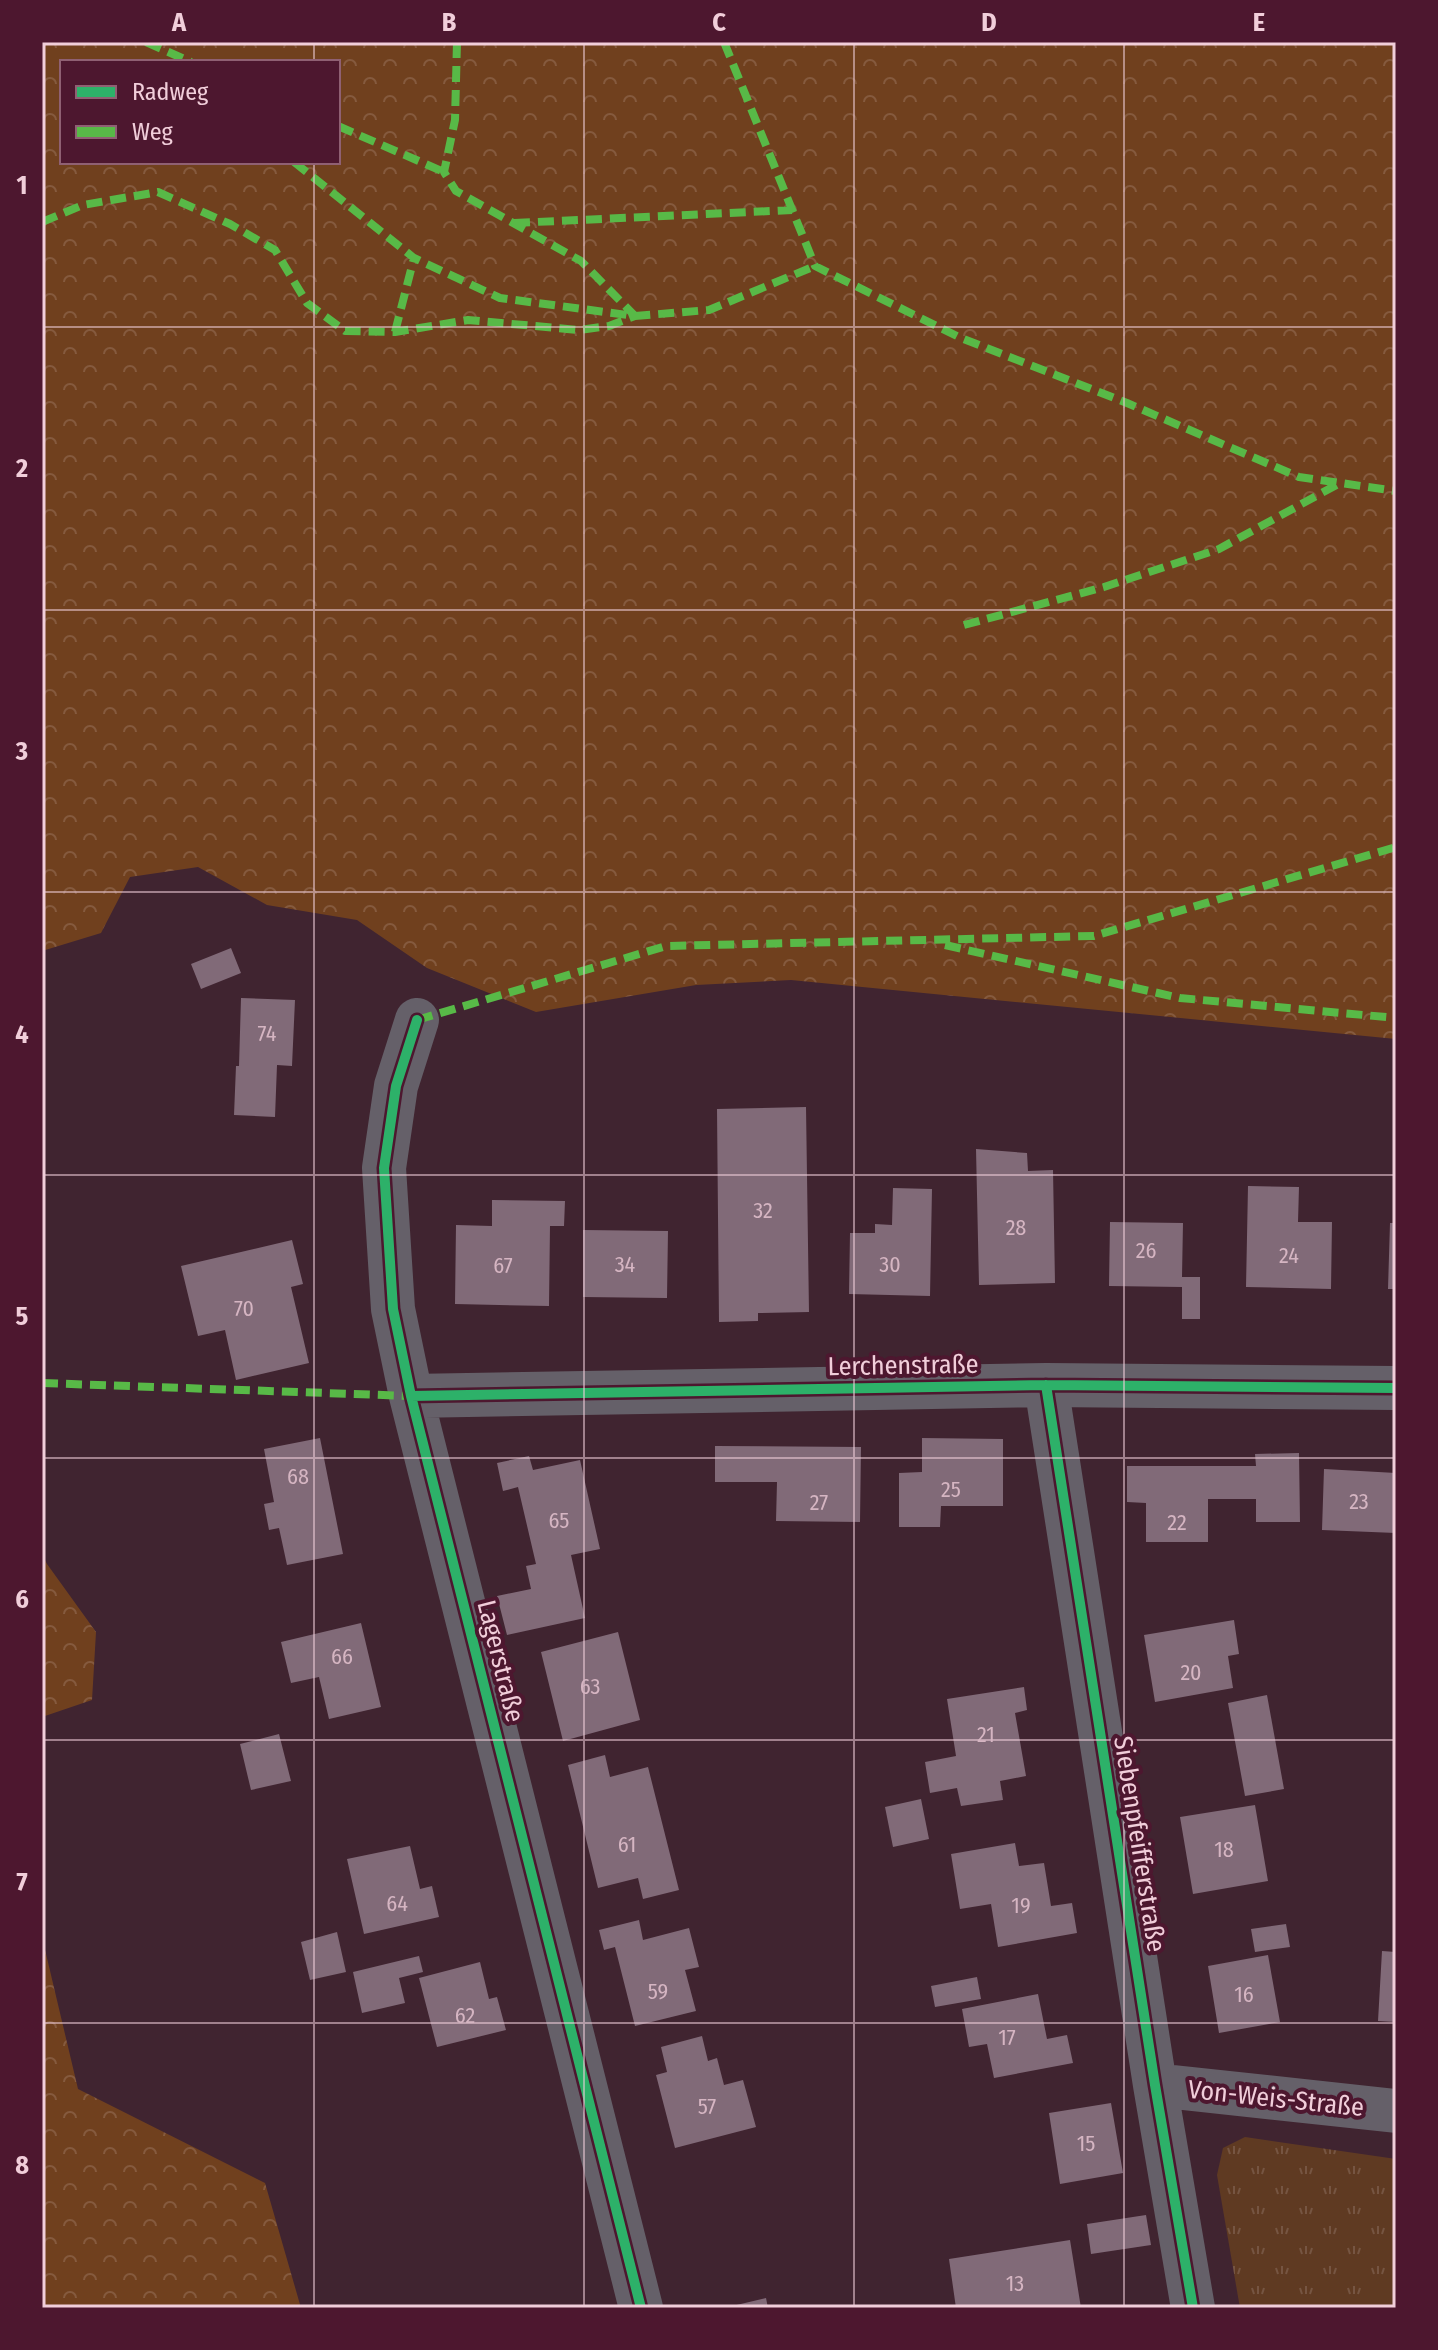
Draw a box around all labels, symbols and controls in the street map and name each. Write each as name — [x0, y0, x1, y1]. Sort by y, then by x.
text: A — [171, 7, 187, 38]
text: B — [442, 7, 457, 38]
text: C — [712, 7, 726, 38]
text: D — [981, 7, 997, 38]
text: E — [1253, 7, 1265, 38]
legend — [60, 60, 340, 164]
text: Radweg — [132, 78, 209, 106]
text: Weg — [132, 118, 174, 146]
text: 1 — [17, 170, 28, 201]
text: 2 — [15, 453, 28, 484]
text: 3 — [15, 736, 28, 767]
text: 4 — [15, 1019, 29, 1050]
house number: 74 — [258, 1020, 277, 1047]
house number: 32 — [753, 1197, 773, 1224]
house number: 28 — [1006, 1214, 1026, 1241]
house number: 26 — [1136, 1237, 1156, 1264]
house number: 24 — [1279, 1242, 1299, 1269]
house number: 34 — [615, 1251, 636, 1278]
house number: 30 — [879, 1251, 901, 1278]
house number: 67 — [493, 1252, 513, 1279]
house number: 70 — [234, 1295, 254, 1322]
text: 5 — [16, 1301, 29, 1332]
street label: Lerchenstraße — [827, 1349, 979, 1382]
house number: 68 — [287, 1463, 309, 1490]
house number: 25 — [941, 1476, 961, 1503]
house number: 23 — [1349, 1488, 1369, 1515]
house number: 27 — [810, 1489, 828, 1516]
house number: 65 — [549, 1507, 569, 1534]
house number: 22 — [1167, 1509, 1187, 1536]
text: 6 — [15, 1584, 29, 1615]
street label: Lagerstraße — [470, 1597, 531, 1725]
house number: 66 — [331, 1643, 353, 1670]
house number: 20 — [1180, 1659, 1202, 1686]
house number: 63 — [580, 1673, 600, 1700]
house number: 21 — [977, 1721, 995, 1748]
street label: Siebenpfeifferstraße — [1107, 1734, 1172, 1954]
house number: 61 — [618, 1831, 636, 1858]
house number: 18 — [1214, 1836, 1234, 1863]
text: 7 — [16, 1867, 28, 1898]
house number: 64 — [386, 1890, 408, 1917]
house number: 19 — [1011, 1892, 1031, 1919]
house number: 59 — [648, 1978, 668, 2005]
house number: 16 — [1234, 1981, 1254, 2008]
house number: 62 — [455, 2002, 475, 2029]
house number: 17 — [998, 2024, 1016, 2051]
street label: Von-Weis-Straße — [1186, 2074, 1365, 2123]
house number: 57 — [698, 2093, 716, 2120]
house number: 15 — [1077, 2130, 1095, 2157]
text: 8 — [15, 2150, 29, 2181]
house number: 13 — [1006, 2270, 1024, 2297]

